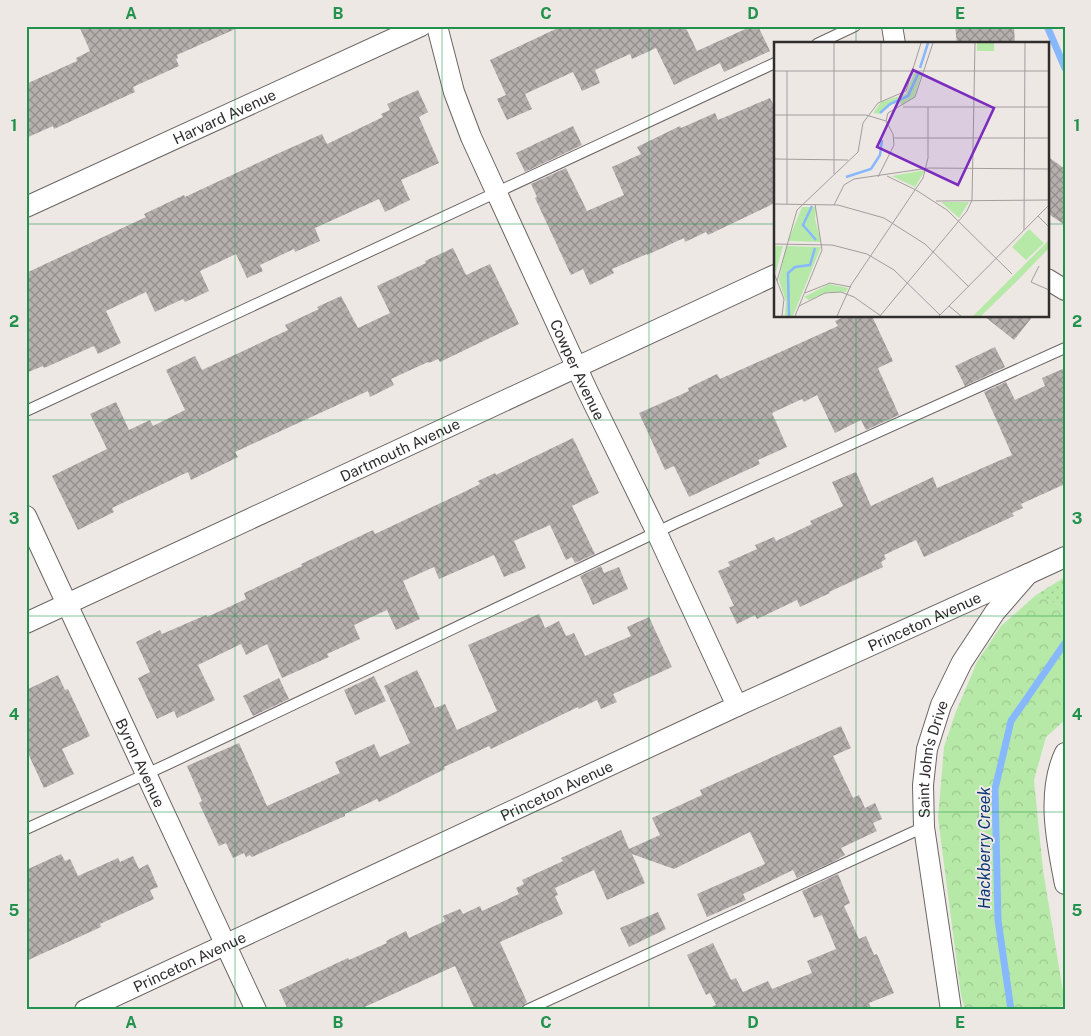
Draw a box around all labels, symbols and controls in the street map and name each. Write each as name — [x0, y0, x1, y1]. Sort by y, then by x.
text: A — [125, 4, 137, 23]
text: B — [333, 4, 344, 23]
text: C — [540, 4, 552, 23]
text: D — [747, 4, 759, 23]
text: E — [955, 4, 965, 23]
inset map — [774, 42, 1048, 318]
street label: Harvard Avenue — [170, 85, 278, 147]
text: 1 — [11, 116, 17, 135]
text: 1 — [1074, 116, 1080, 135]
text: 2 — [9, 312, 19, 331]
text: 2 — [1072, 312, 1082, 331]
street label: Cowper Avenue — [547, 316, 609, 422]
street label: Dartmouth Avenue — [337, 414, 462, 485]
text: 3 — [9, 509, 19, 528]
text: 3 — [1072, 509, 1082, 528]
street label: Princeton Avenue — [865, 588, 983, 654]
street label: Saint John's Drive — [914, 697, 951, 818]
text: 4 — [9, 705, 20, 724]
text: 4 — [1072, 705, 1083, 724]
street label: Byron Avenue — [113, 715, 169, 810]
street label: Princeton Avenue — [497, 757, 615, 824]
water label: Hackberry Creek — [975, 787, 994, 909]
text: 5 — [9, 901, 20, 920]
text: 5 — [1072, 901, 1083, 920]
street label: Princeton Avenue — [130, 928, 248, 995]
text: A — [125, 1013, 137, 1032]
text: B — [333, 1013, 344, 1032]
text: C — [540, 1013, 552, 1032]
text: D — [747, 1013, 759, 1032]
text: E — [955, 1013, 965, 1032]

